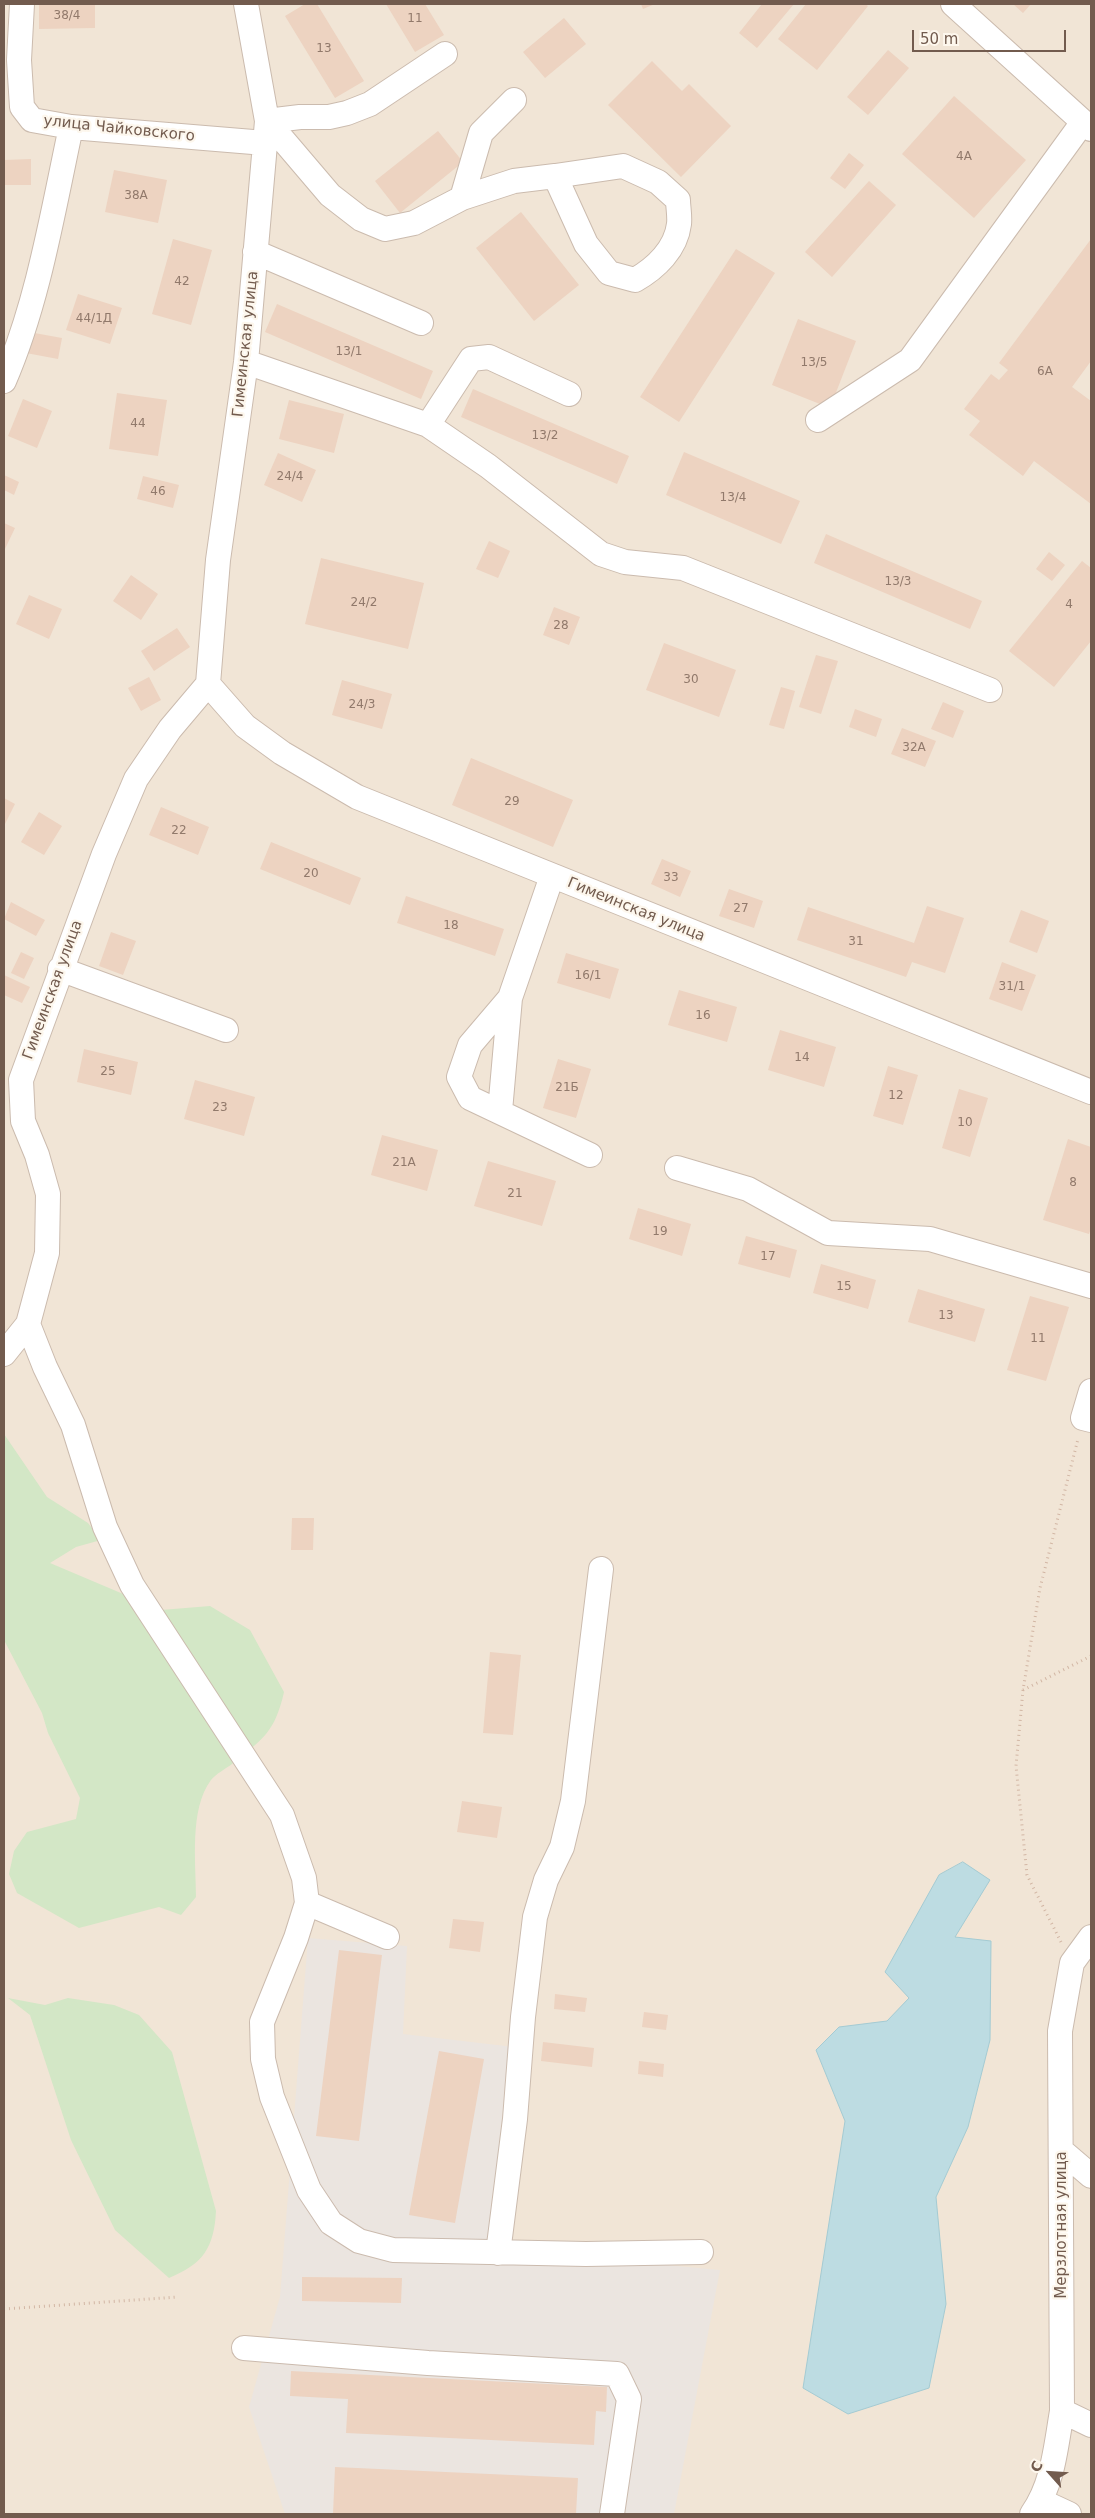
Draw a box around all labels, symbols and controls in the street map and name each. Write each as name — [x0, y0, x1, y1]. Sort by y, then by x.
house number: 38/4 — [54, 9, 80, 23]
house number: 11 — [407, 12, 423, 26]
scale bar — [915, 20, 1069, 52]
text: 50 m — [920, 30, 958, 48]
house number: 13 — [316, 42, 332, 56]
street label: улица Чайковского — [42, 112, 196, 146]
house number: 4А — [956, 150, 972, 164]
house number: 38А — [124, 189, 148, 203]
street label: Гимеинская улица — [229, 270, 263, 418]
house number: 42 — [174, 275, 190, 289]
house number: 44/1Д — [76, 312, 112, 326]
house number: 13/1 — [336, 345, 362, 359]
house number: 13/5 — [801, 356, 827, 370]
house number: 6А — [1037, 365, 1053, 379]
house number: 44 — [130, 417, 146, 431]
house number: 13/2 — [532, 429, 558, 443]
house number: 24/4 — [277, 470, 303, 484]
house number: 46 — [150, 485, 166, 499]
house number: 13/4 — [720, 491, 746, 505]
house number: 13/3 — [885, 575, 911, 589]
house number: 24/2 — [351, 596, 377, 610]
house number: 4 — [1065, 598, 1073, 612]
house number: 28 — [553, 619, 569, 633]
house number: 30 — [683, 673, 699, 687]
house number: 24/3 — [349, 698, 375, 712]
house number: 32А — [902, 741, 926, 755]
house number: 29 — [504, 795, 520, 809]
house number: 22 — [171, 824, 187, 838]
house number: 20 — [303, 867, 319, 881]
house number: 33 — [663, 871, 679, 885]
street label: Гимеинская улица — [565, 874, 707, 946]
house number: 27 — [733, 902, 749, 916]
street label: Гимеинская улица — [19, 918, 87, 1062]
house number: 18 — [443, 919, 459, 933]
house number: 31 — [848, 935, 864, 949]
house number: 16/1 — [575, 969, 601, 983]
house number: 31/1 — [999, 980, 1025, 994]
house number: 16 — [695, 1009, 711, 1023]
house number: 14 — [794, 1051, 810, 1065]
house number: 25 — [100, 1065, 116, 1079]
house number: 21Б — [555, 1081, 579, 1095]
house number: 12 — [888, 1089, 904, 1103]
house number: 23 — [212, 1101, 228, 1115]
house number: 10 — [957, 1116, 973, 1130]
house number: 21А — [392, 1156, 416, 1170]
house number: 8 — [1069, 1176, 1077, 1190]
house number: 21 — [507, 1187, 523, 1201]
house number: 19 — [652, 1225, 668, 1239]
house number: 17 — [760, 1250, 776, 1264]
house number: 15 — [836, 1280, 852, 1294]
house number: 13 — [938, 1309, 954, 1323]
house number: 11 — [1030, 1332, 1046, 1346]
street label: Мерзлотная улица — [1053, 2151, 1071, 2299]
north arrow — [1025, 2448, 1075, 2498]
text: С — [1027, 2458, 1046, 2475]

